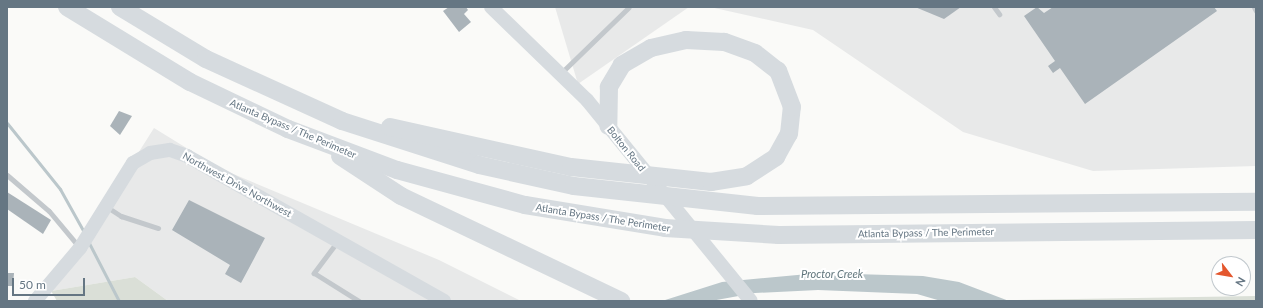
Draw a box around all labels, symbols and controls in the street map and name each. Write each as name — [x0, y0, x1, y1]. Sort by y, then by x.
street label: Atlanta Bypass / The Perimeter — [228, 97, 358, 161]
street label: Bolton Road — [604, 124, 648, 174]
street label: Northwest Drive Northwest — [180, 150, 294, 220]
street label: Atlanta Bypass / The Perimeter — [535, 201, 671, 235]
street label: Atlanta Bypass / The Perimeter — [858, 226, 994, 240]
north arrow — [1211, 256, 1251, 296]
water label: Proctor Creek — [801, 267, 863, 281]
scale bar — [14, 270, 87, 296]
text: N — [1233, 275, 1249, 289]
text: 50 m — [19, 277, 46, 292]

